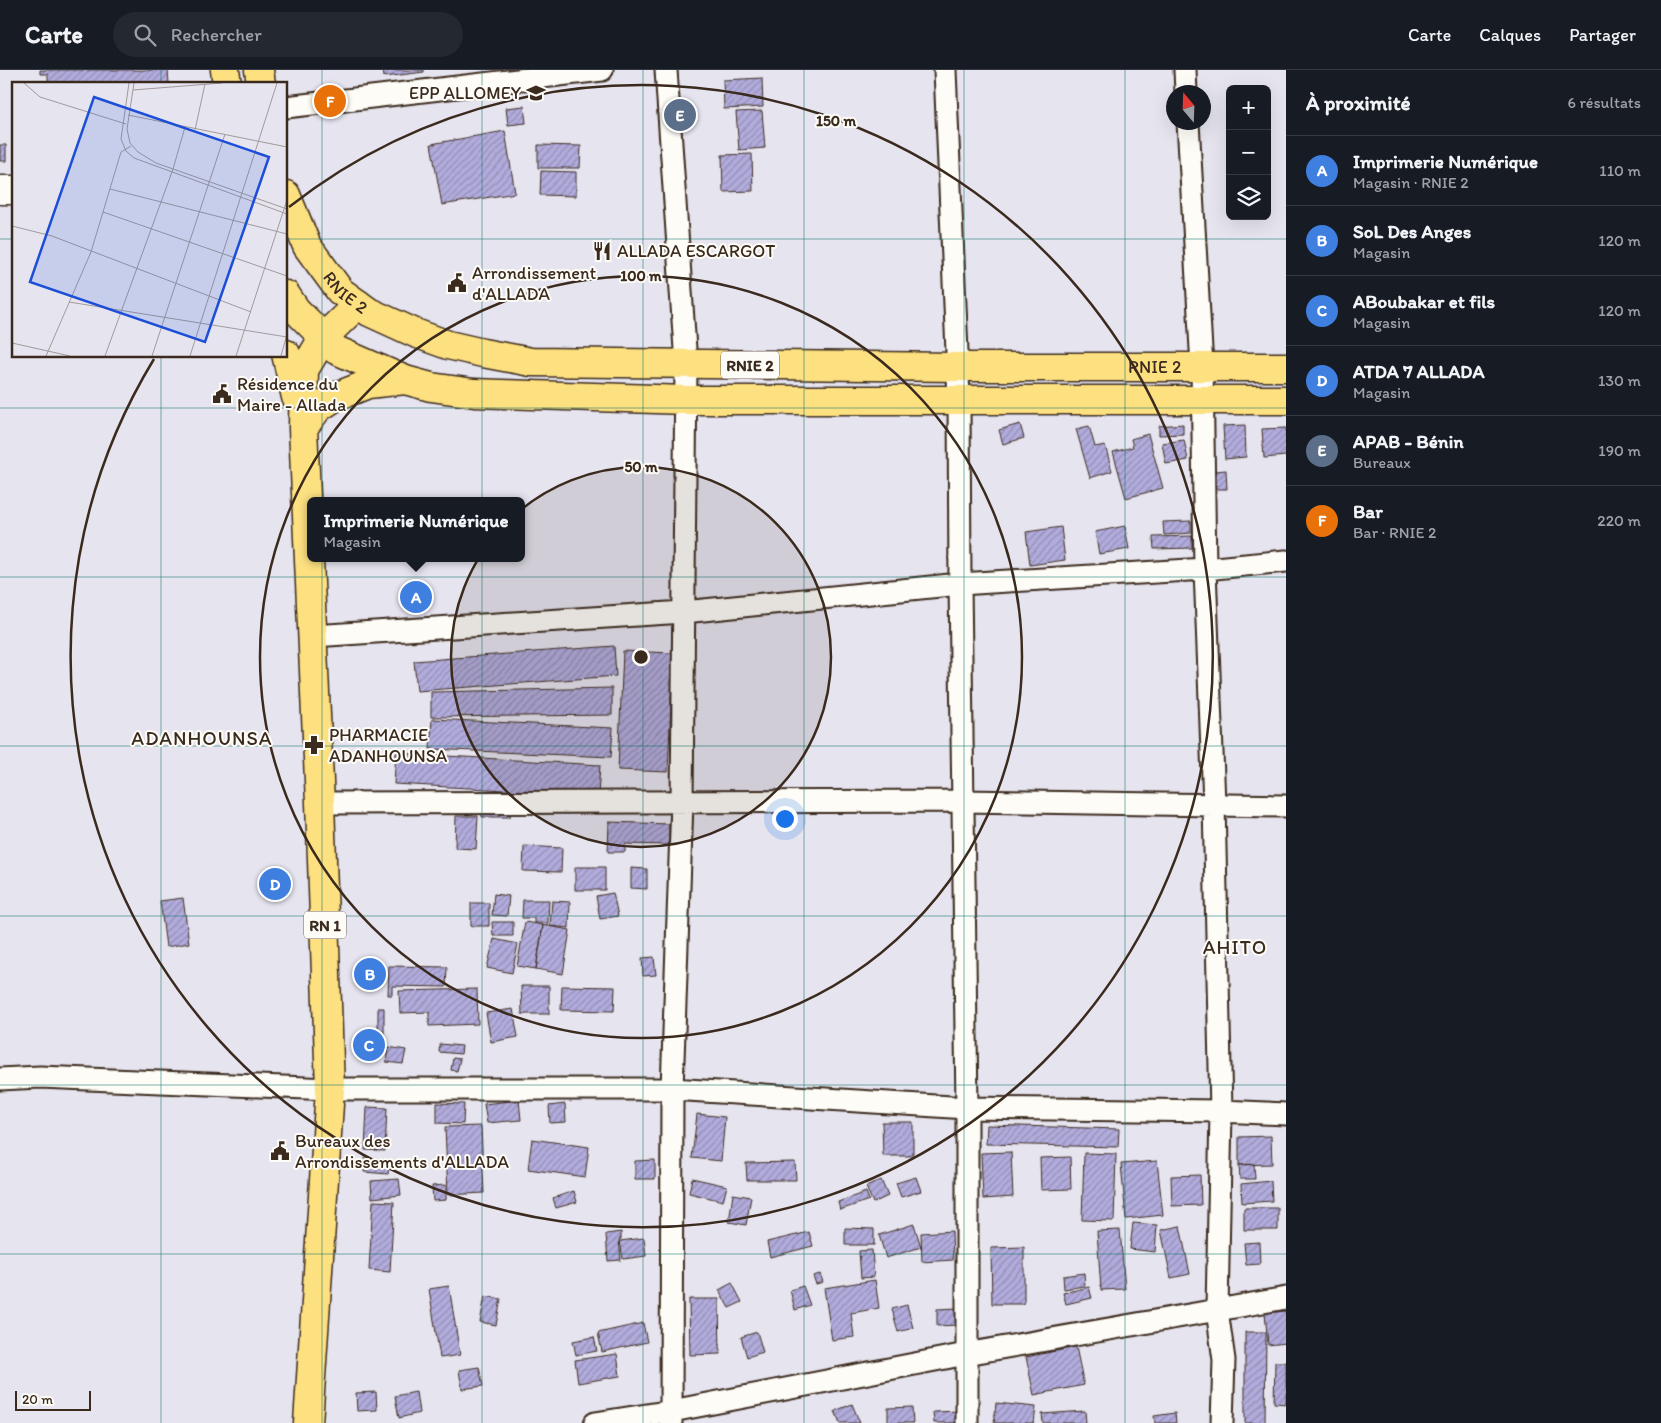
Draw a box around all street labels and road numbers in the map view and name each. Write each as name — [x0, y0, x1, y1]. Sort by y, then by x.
street label: RNIE 2 — [318, 267, 373, 319]
road number: RNIE 2 — [721, 352, 779, 378]
street label: RNIE 2 — [1128, 356, 1182, 378]
road number: RN 1 — [304, 912, 346, 938]

